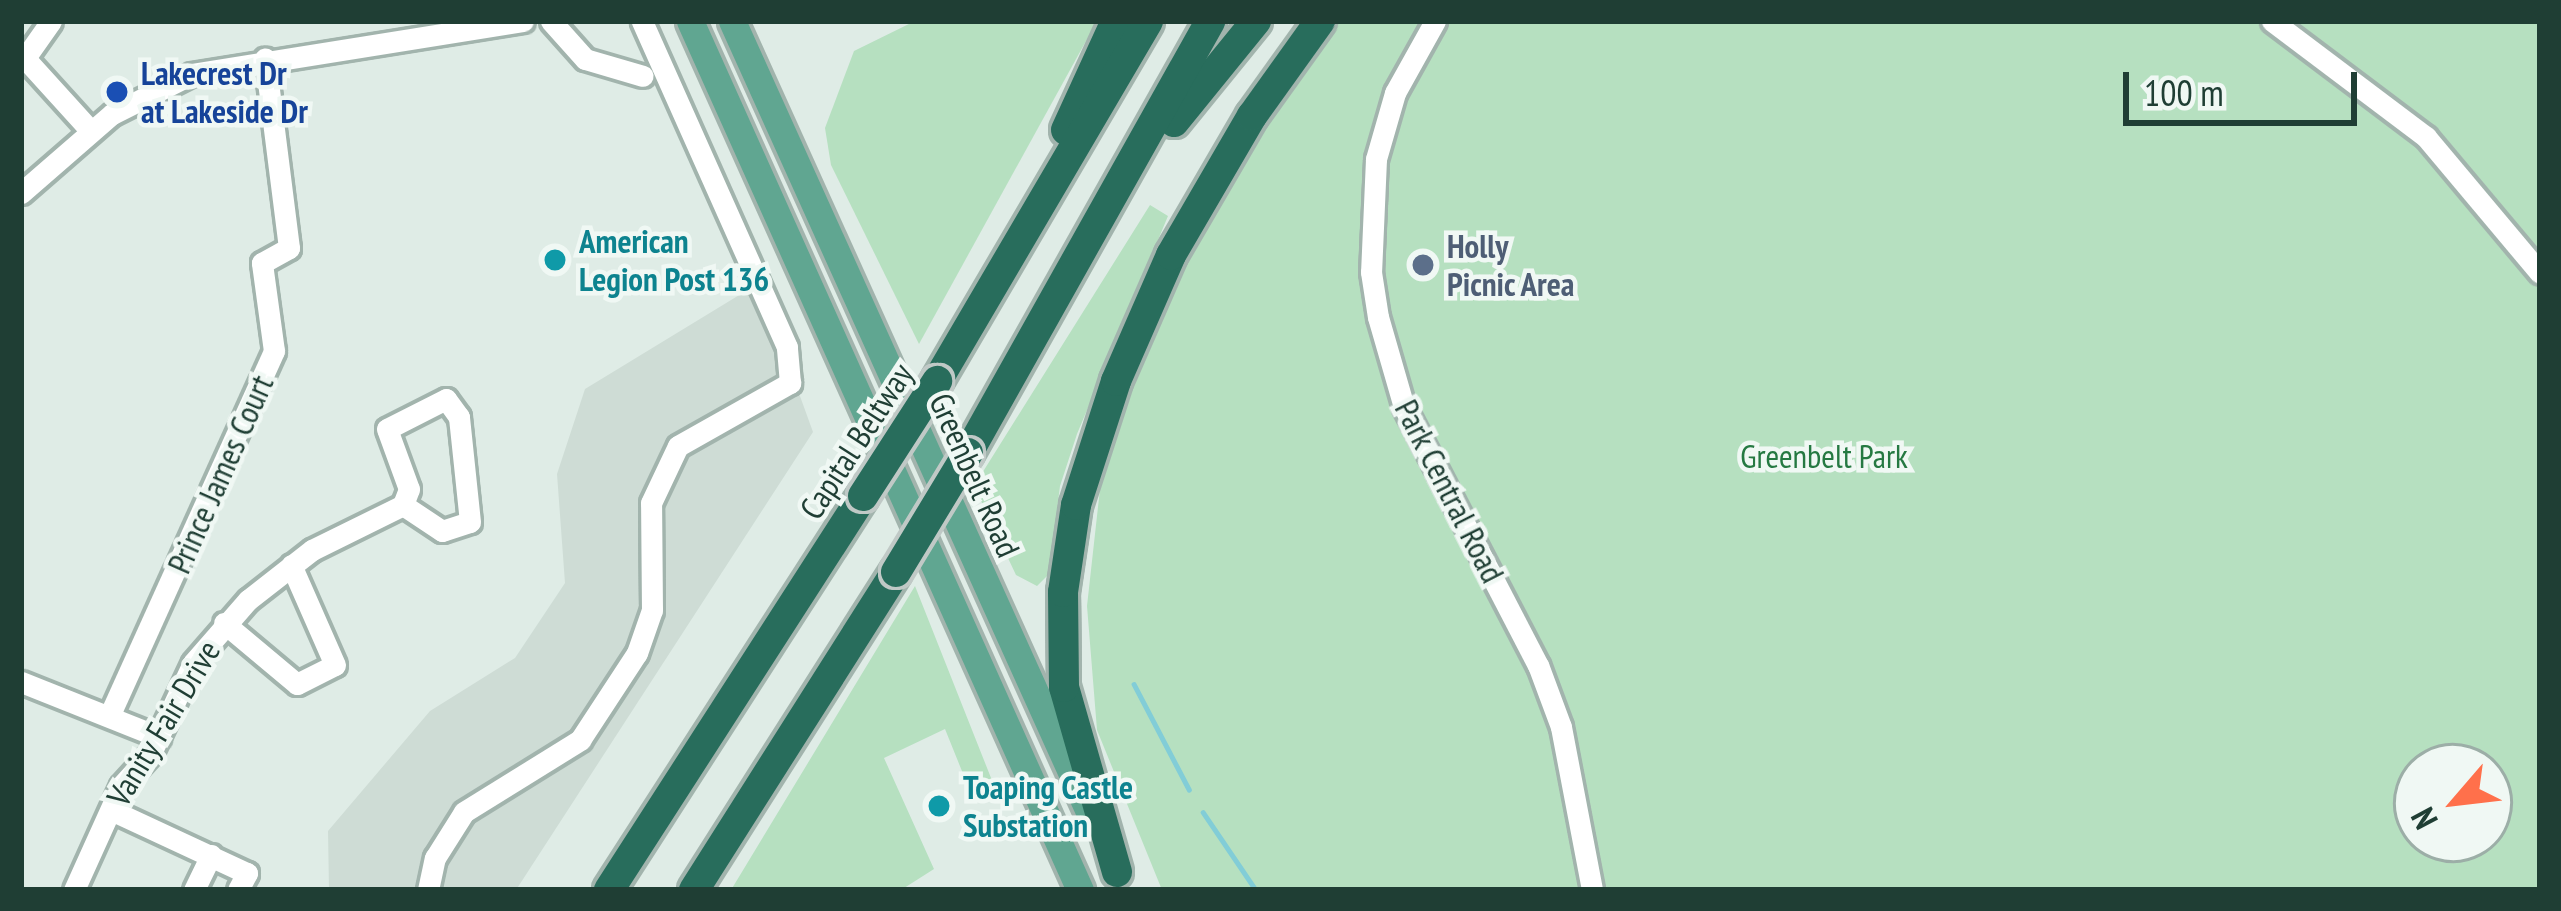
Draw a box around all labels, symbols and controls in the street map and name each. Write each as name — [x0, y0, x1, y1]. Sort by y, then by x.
scale bar — [2129, 48, 2363, 122]
place label: Lakecrest Dr at Lakeside Dr — [141, 53, 308, 131]
text: 100 m — [2144, 69, 2224, 116]
marker: Lakecrest Dr at Lakeside Dr — [104, 79, 130, 105]
place label: American Legion Post 136 — [579, 221, 769, 299]
place label: Holly Picnic Area — [1447, 226, 1576, 304]
marker: American Legion Post 136 — [542, 247, 568, 273]
marker: Holly Picnic Area — [1410, 252, 1436, 278]
street label: Capital Beltway — [791, 356, 921, 526]
street label: Prince James Court — [159, 369, 281, 579]
street label: Greenbelt Road — [921, 387, 1029, 563]
street label: Park Central Road — [1387, 393, 1513, 589]
park label: Greenbelt Park — [1740, 436, 1908, 476]
street label: Vanity Fair Drive — [98, 633, 228, 813]
north arrow — [2393, 743, 2513, 863]
place label: Toaping Castle Substation — [963, 767, 1134, 845]
marker: Toaping Castle Substation — [926, 793, 952, 819]
text: N — [2400, 801, 2447, 837]

